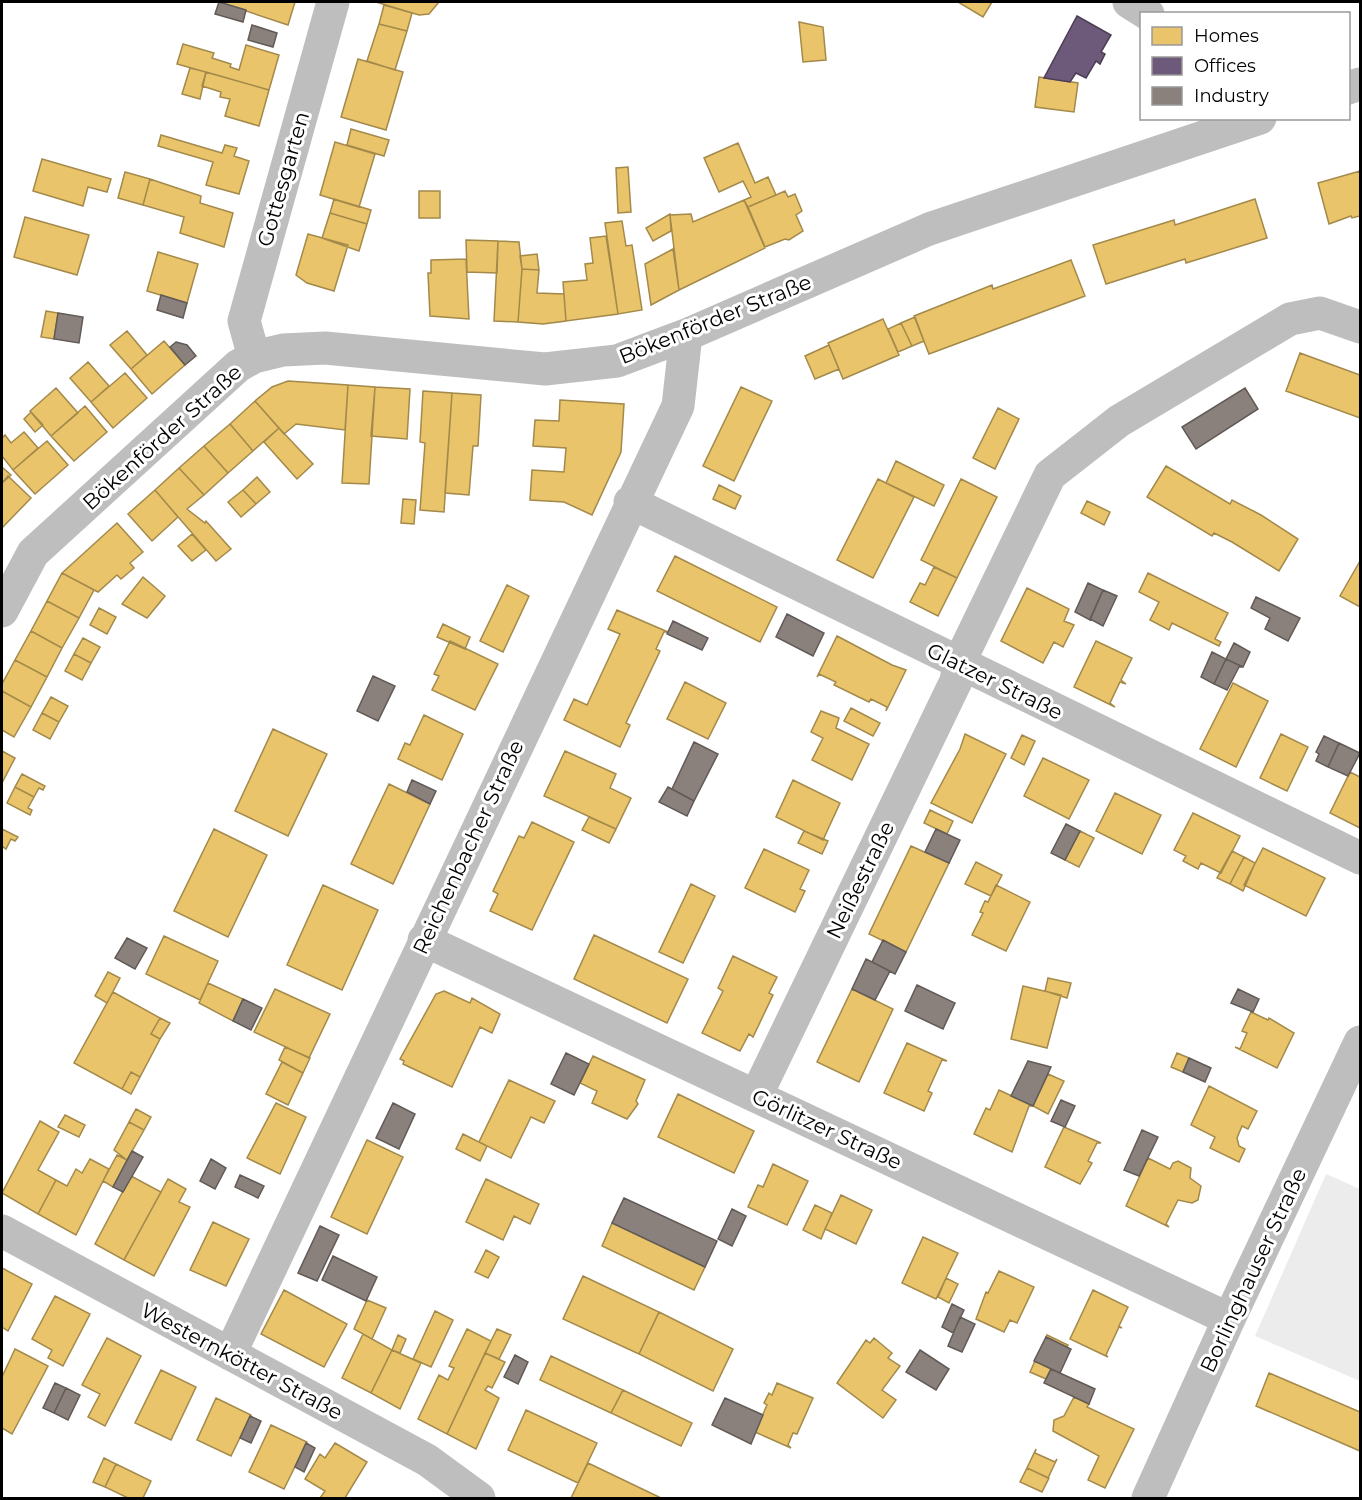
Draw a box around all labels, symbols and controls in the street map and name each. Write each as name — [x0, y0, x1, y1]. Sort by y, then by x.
legend — [1140, 12, 1350, 120]
text: Homes — [1194, 25, 1259, 47]
text: Offices — [1194, 55, 1256, 77]
text: Industry — [1194, 85, 1269, 107]
street label: Gottesgarten — [252, 109, 314, 249]
street label: Bökenförder Straße — [615, 269, 815, 369]
street label: Bökenförder Straße — [77, 359, 247, 515]
street label: Glatzer Straße — [923, 637, 1067, 725]
street label: Reichenbacher Straße — [407, 736, 529, 958]
street label: Neißestraße — [821, 817, 899, 943]
street label: Görlitzer Straße — [748, 1083, 906, 1175]
street label: Borlinghauser Straße — [1195, 1164, 1311, 1376]
street label: Westernkötter Straße — [137, 1297, 347, 1425]

